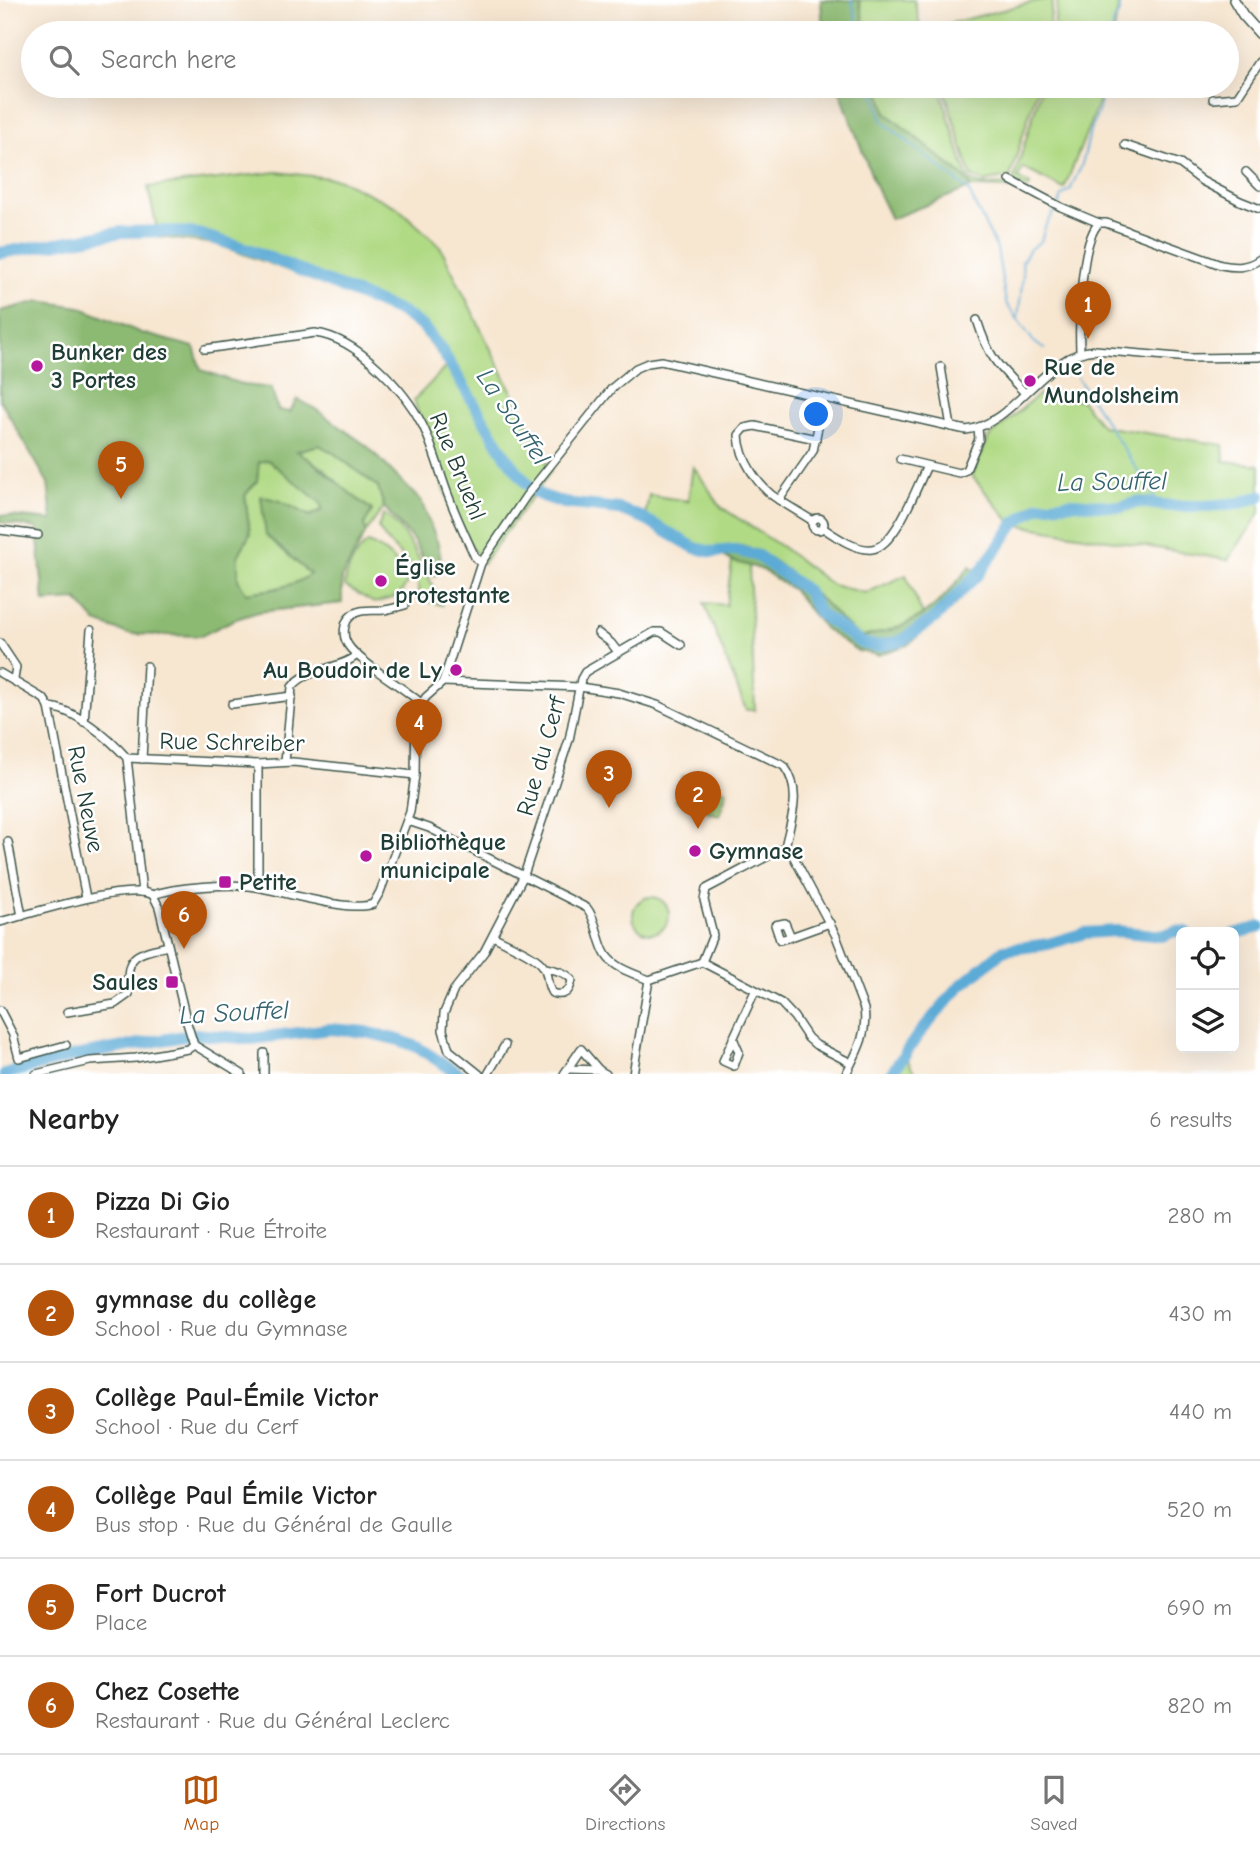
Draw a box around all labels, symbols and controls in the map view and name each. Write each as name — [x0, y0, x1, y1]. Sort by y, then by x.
search box — [21, 21, 1239, 98]
icon: search — [45, 41, 83, 79]
text: Search here — [101, 45, 236, 75]
pin: 1 — [1065, 281, 1111, 339]
place label: Bunker des 3 Portes — [51, 338, 167, 394]
place label: Rue de Mundolsheim — [1044, 353, 1179, 409]
marker: Bunker des 3 Portes — [29, 358, 45, 374]
water label: La Souffel — [470, 363, 556, 471]
marker: Rue de Mundolsheim — [1022, 373, 1038, 389]
your location — [799, 397, 833, 431]
street label: Rue Bruehl — [424, 408, 492, 524]
pin: 5 — [98, 441, 144, 499]
water label: La Souffel — [1057, 466, 1167, 498]
place label: Église protestante — [395, 553, 510, 609]
marker: Église protestante — [373, 573, 389, 589]
place label: Au Boudoir de Ly — [263, 656, 442, 684]
marker: Au Boudoir de Ly — [448, 662, 464, 678]
street label: Rue du Cerf — [511, 692, 572, 819]
pin: 4 — [396, 699, 442, 757]
street label: Rue Schreiber — [159, 727, 305, 757]
street label: Rue Neuve — [62, 743, 110, 855]
pin: 3 — [586, 750, 632, 808]
pin: 2 — [675, 771, 721, 829]
place label: Bibliothèque municipale — [380, 828, 506, 884]
place label: Gymnase — [709, 837, 803, 865]
marker: Gymnase — [687, 843, 703, 859]
marker: Bibliothèque municipale — [358, 848, 374, 864]
place label: Petite — [239, 868, 297, 896]
marker: Petite — [217, 874, 233, 890]
pin: 6 — [161, 891, 207, 949]
map controls — [1176, 927, 1239, 1053]
button: locate — [1176, 927, 1239, 990]
place label: Saules — [93, 968, 158, 996]
marker: Saules — [164, 974, 180, 990]
button: layers — [1176, 990, 1239, 1053]
water label: La Souffel — [179, 995, 290, 1031]
text: Nearby — [28, 1102, 119, 1137]
text: 6 results — [1149, 1106, 1232, 1133]
text: Pizza Di Gio — [95, 1187, 230, 1217]
text: 1 — [46, 1202, 56, 1229]
text: 280 m — [1167, 1202, 1232, 1229]
text: Restaurant · Rue Étroite — [95, 1217, 327, 1244]
text: gymnase du collège — [95, 1285, 316, 1315]
text: 2 — [45, 1300, 57, 1327]
text: 430 m — [1169, 1300, 1232, 1327]
text: School · Rue du Gymnase — [95, 1315, 348, 1342]
text: Collège Paul-Émile Victor — [95, 1383, 378, 1413]
text: 3 — [45, 1398, 57, 1425]
text: 440 m — [1169, 1398, 1232, 1425]
text: School · Rue du Cerf — [95, 1413, 297, 1440]
text: Collège Paul Émile Victor — [95, 1481, 377, 1511]
text: 4 — [46, 1496, 56, 1523]
text: 520 m — [1167, 1496, 1232, 1523]
text: Bus stop · Rue du Général de Gaulle — [95, 1511, 452, 1538]
text: Fort Ducrot — [95, 1579, 226, 1609]
text: 5 — [45, 1594, 57, 1621]
text: 690 m — [1167, 1594, 1232, 1621]
text: Place — [95, 1609, 147, 1636]
text: Chez Cosette — [95, 1677, 240, 1707]
text: 6 — [45, 1692, 57, 1719]
text: 820 m — [1167, 1692, 1232, 1719]
text: Restaurant · Rue du Général Leclerc — [95, 1707, 450, 1734]
tab: Map — [182, 1771, 220, 1835]
tab: Directions — [585, 1771, 665, 1835]
tab: Saved — [1030, 1771, 1078, 1835]

